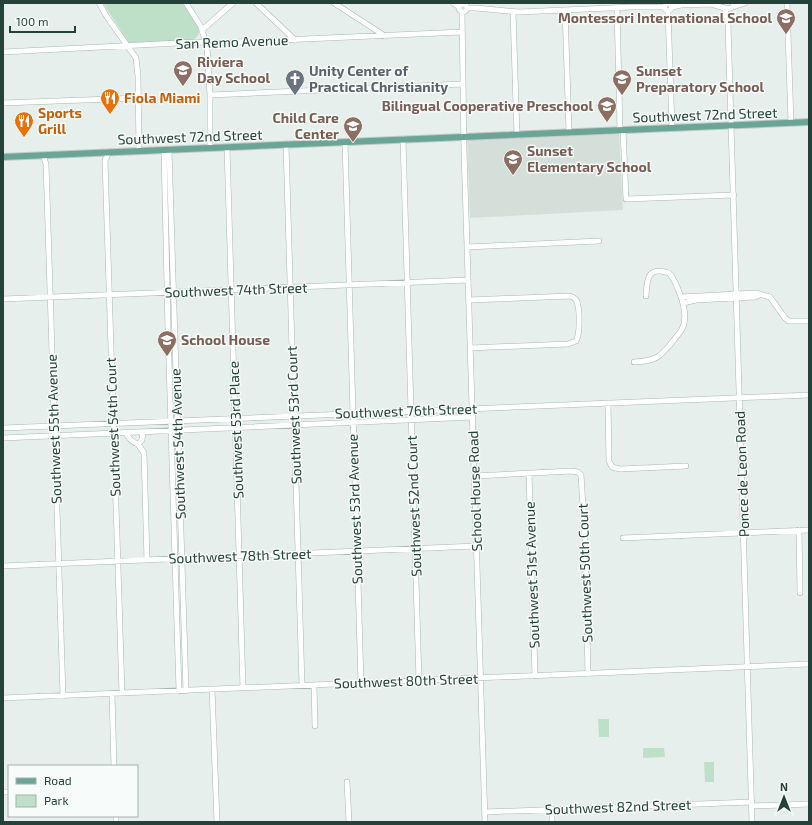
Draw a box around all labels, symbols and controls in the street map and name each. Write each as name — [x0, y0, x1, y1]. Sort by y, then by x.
school or university icon: Montessori International School — [775, 7, 797, 35]
scale bar — [10, 8, 75, 34]
place label: Montessori International School — [558, 9, 772, 26]
text: 100 m — [16, 14, 48, 28]
street label: San Remo Avenue — [175, 31, 289, 52]
place label: Riviera Day School — [197, 53, 270, 86]
school or university icon: Riviera Day School — [172, 59, 194, 87]
place label: Unity Center of Practical Christianity — [309, 62, 448, 95]
place label: Sunset Preparatory School — [636, 62, 765, 95]
church icon: Unity Center of Practical Christianity — [284, 68, 306, 96]
school or university icon: Sunset Preparatory School — [611, 68, 633, 96]
restaurant icon: Fiola Miami — [99, 87, 121, 115]
place label: Fiola Miami — [124, 89, 200, 106]
school or university icon: Bilingual Cooperative Preschool — [596, 95, 618, 123]
place label: Bilingual Cooperative Preschool — [382, 97, 593, 114]
street label: Southwest 72nd Street — [632, 103, 778, 126]
place label: Sports Grill — [38, 104, 82, 137]
place label: Child Care Center — [273, 109, 339, 142]
restaurant icon: Sports Grill — [13, 110, 35, 138]
school or university icon: Child Care Center — [342, 115, 364, 143]
street label: Southwest 72nd Street — [117, 125, 263, 148]
place label: Sunset Elementary School — [527, 142, 652, 175]
school or university icon: Sunset Elementary School — [502, 148, 524, 176]
street label: Southwest 74th Street — [164, 279, 308, 300]
school or university icon: School House — [156, 329, 178, 357]
place label: School House — [181, 331, 270, 348]
street label: Southwest 53rd Court — [283, 345, 304, 485]
street label: Southwest 55th Avenue — [42, 354, 65, 504]
street label: Southwest 54th Court — [102, 357, 123, 497]
street label: Southwest 53rd Place — [225, 361, 246, 499]
street label: Southwest 54th Avenue — [166, 368, 189, 520]
street label: Southwest 76th Street — [334, 400, 477, 421]
street label: Ponce de Leon Road — [731, 411, 752, 537]
street label: School House Road — [464, 430, 485, 552]
street label: Southwest 53rd Avenue — [343, 434, 366, 584]
street label: Southwest 52nd Court — [403, 435, 424, 577]
street label: Southwest 51st Avenue — [520, 501, 543, 649]
street label: Southwest 50th Court — [574, 503, 595, 643]
street label: Southwest 78th Street — [168, 545, 312, 566]
street label: Southwest 80th Street — [334, 669, 478, 692]
legend — [8, 765, 138, 817]
text: Road — [44, 773, 72, 787]
north arrow — [764, 777, 804, 817]
text: N — [780, 780, 788, 793]
text: Park — [44, 793, 69, 807]
street label: Southwest 82nd Street — [545, 795, 691, 818]

